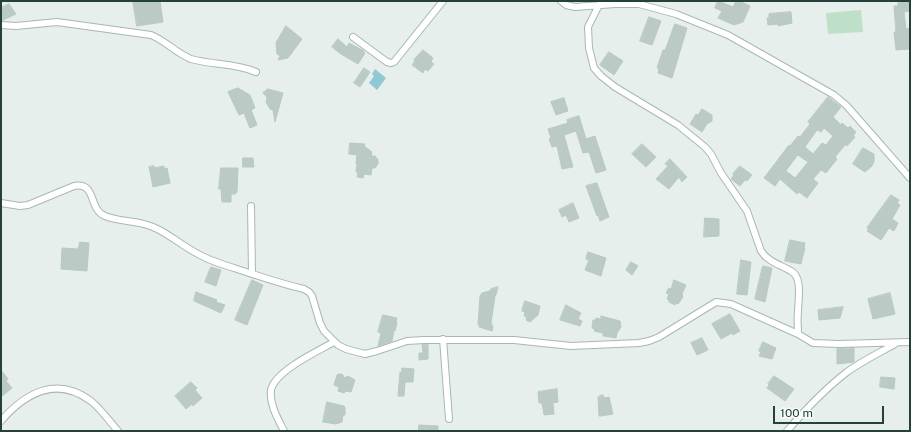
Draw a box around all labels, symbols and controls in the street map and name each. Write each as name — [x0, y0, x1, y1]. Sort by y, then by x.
scale bar — [775, 398, 886, 424]
text: 100 m — [780, 406, 813, 420]

